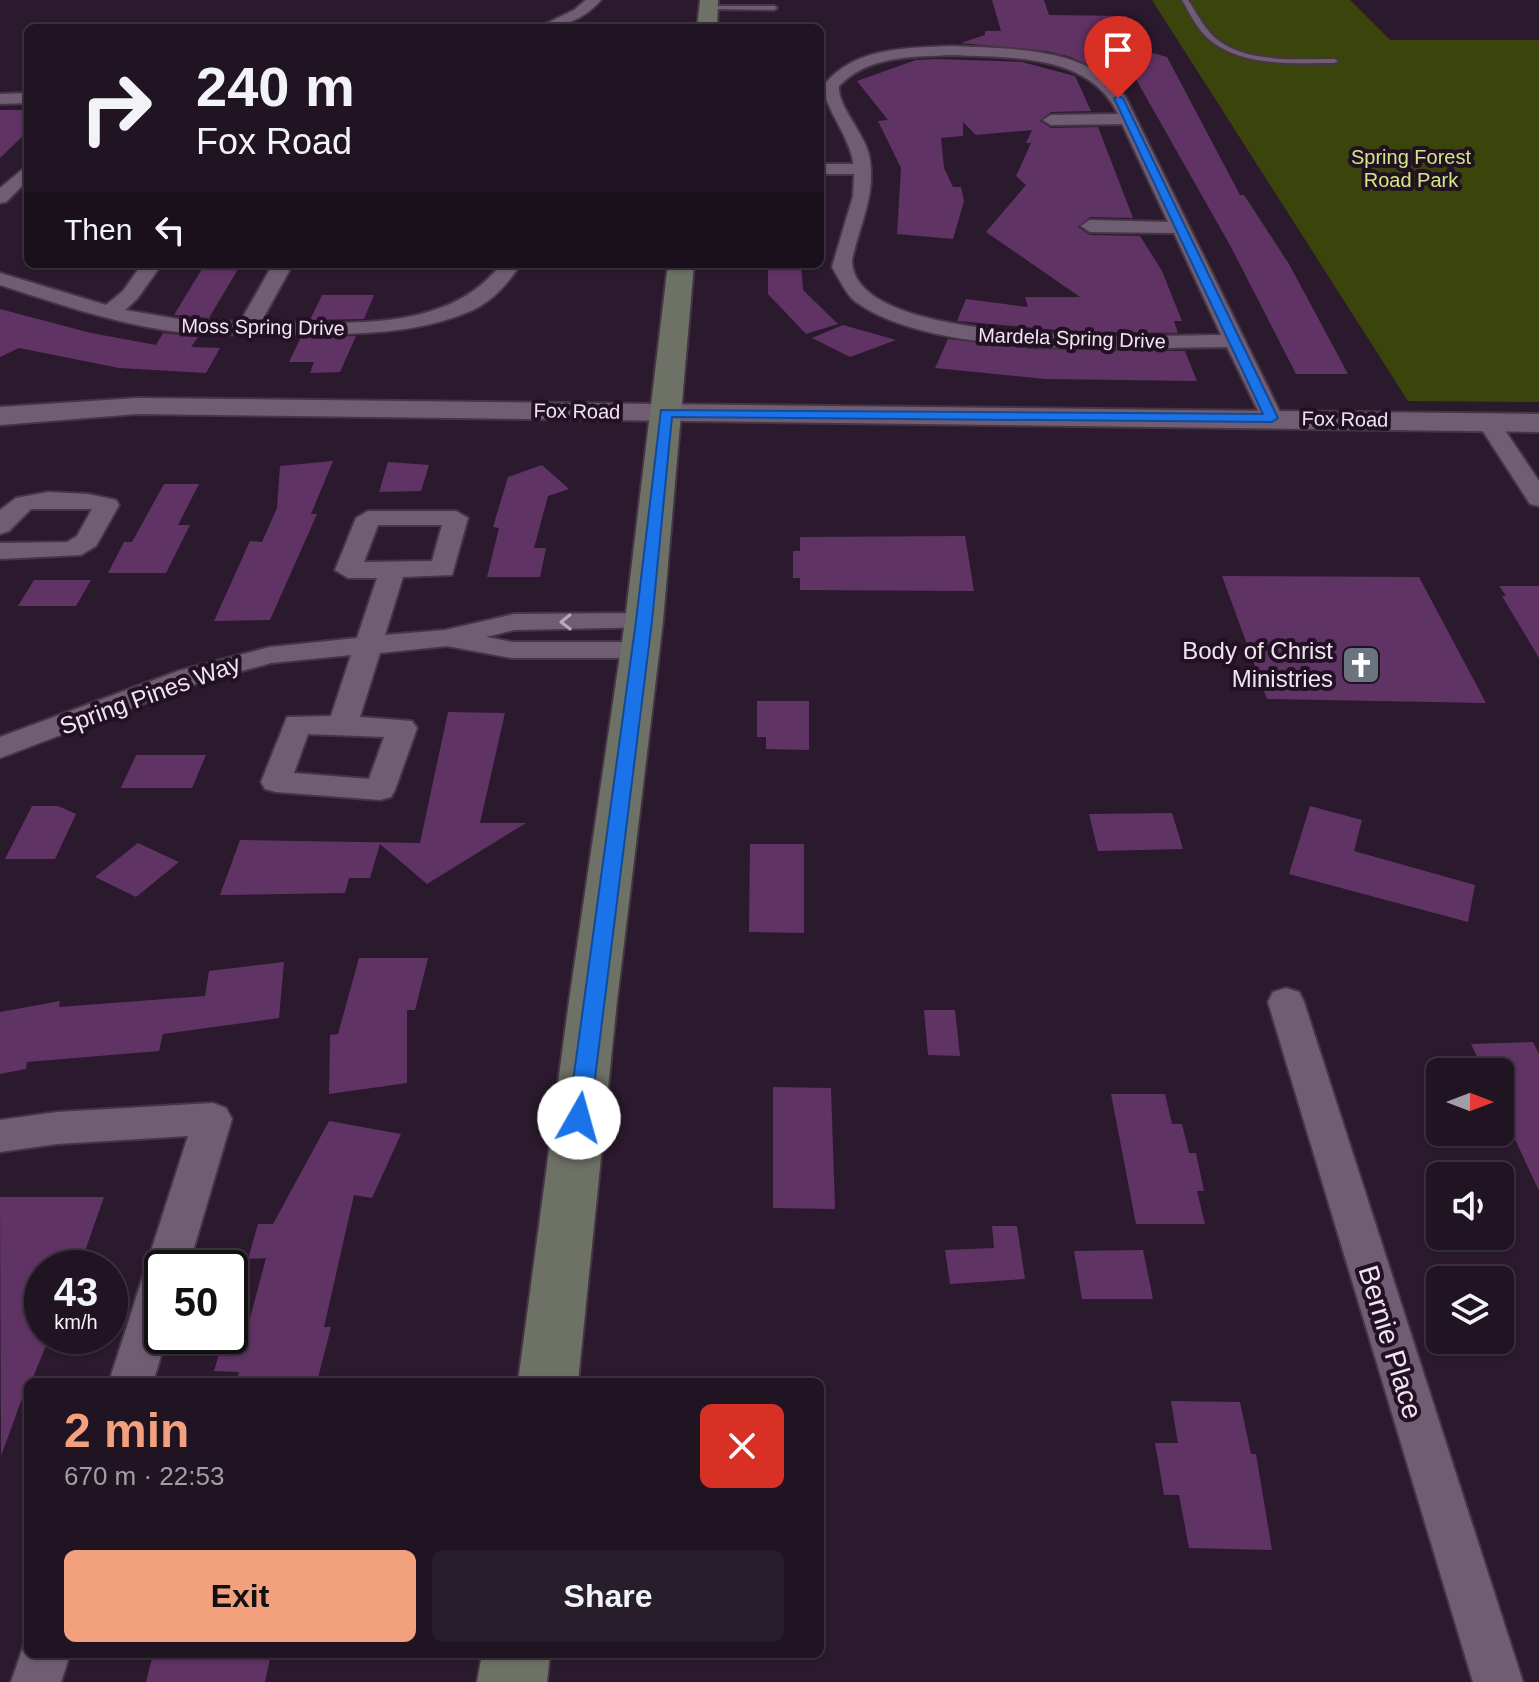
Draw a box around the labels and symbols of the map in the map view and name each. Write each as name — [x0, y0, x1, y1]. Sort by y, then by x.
pin — [1084, 16, 1152, 98]
park label: Spring Forest Road Park — [1351, 146, 1471, 191]
street label: Moss Spring Drive — [181, 315, 345, 339]
street label: Mardela Spring Drive — [978, 324, 1166, 352]
street label: Fox Road — [533, 399, 621, 423]
street label: Fox Road — [1301, 407, 1389, 431]
one-way arrow — [559, 613, 572, 631]
place label: Body of Christ Ministries — [1182, 637, 1333, 692]
church icon: Body of Christ Ministries — [1340, 644, 1382, 686]
street label: Spring Pines Way — [56, 649, 244, 740]
north arrow — [1426, 1058, 1514, 1146]
position arrow — [537, 1076, 621, 1160]
speed limit sign: 50 — [144, 1250, 248, 1354]
street label: Bernie Place — [1352, 1262, 1429, 1423]

